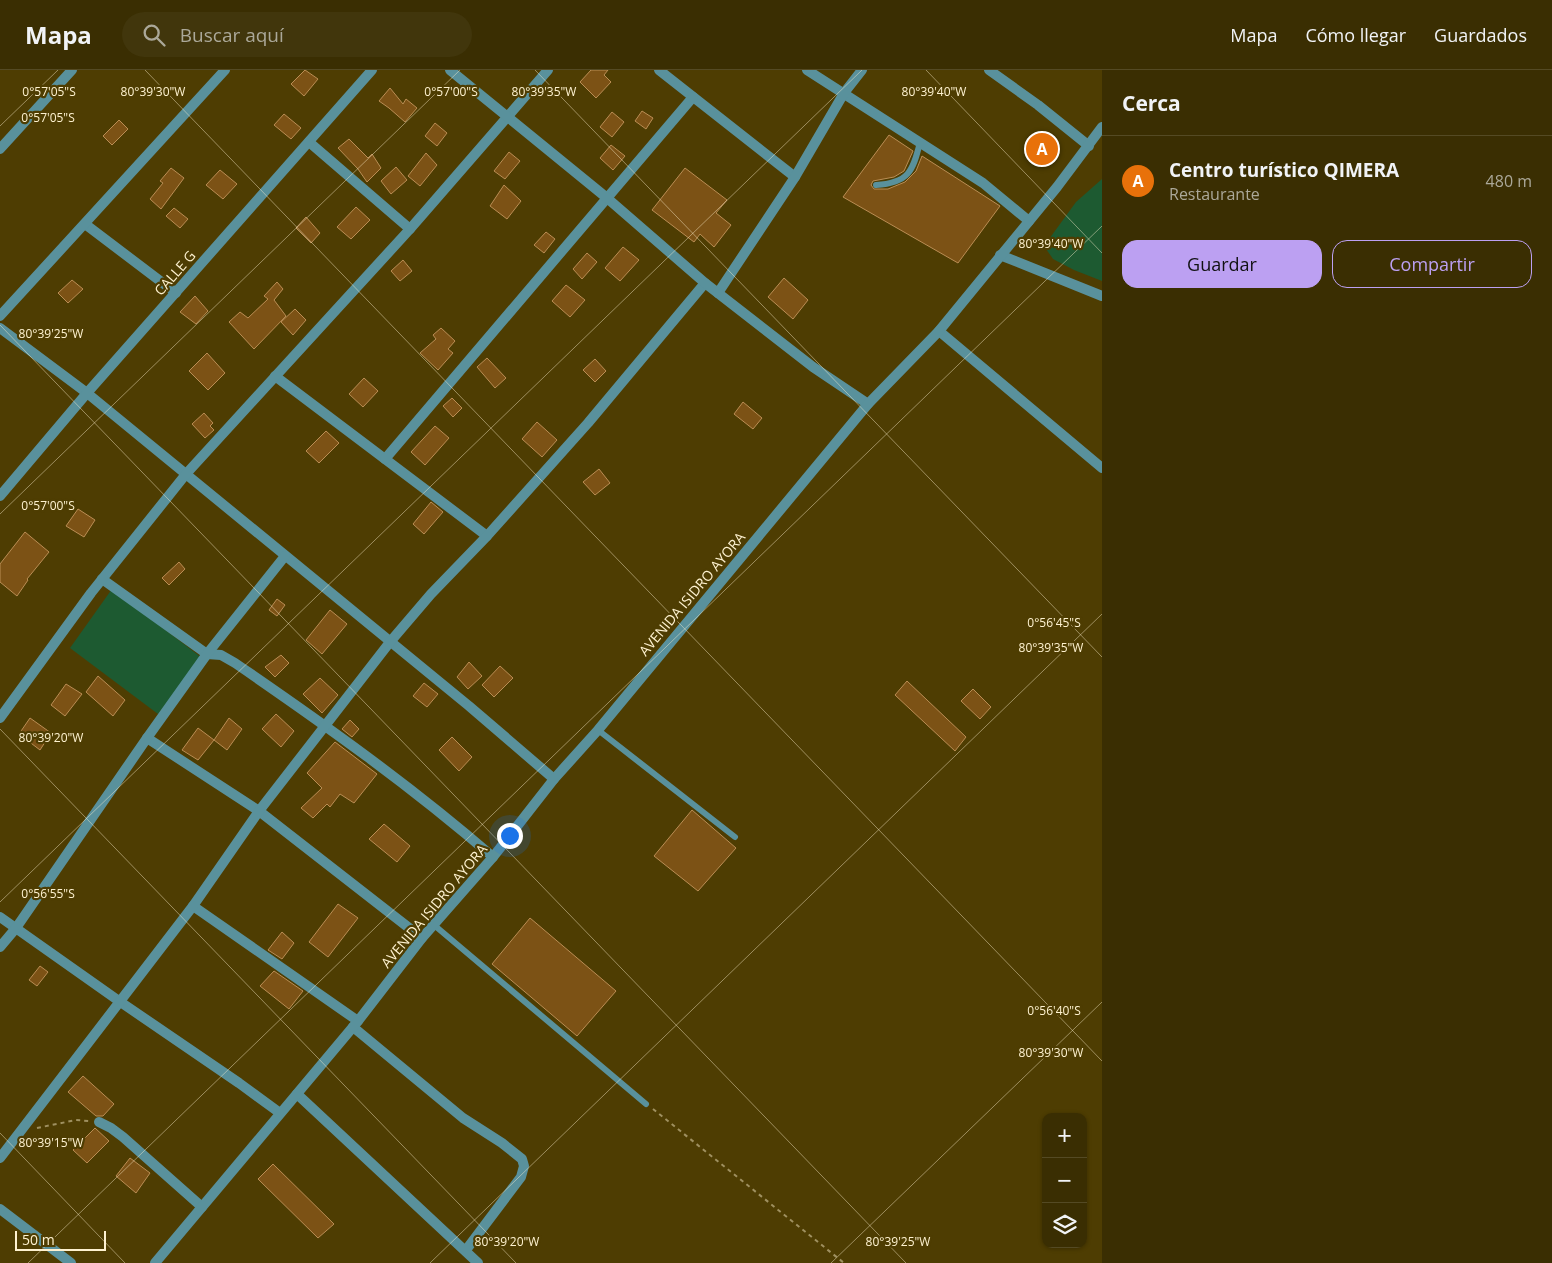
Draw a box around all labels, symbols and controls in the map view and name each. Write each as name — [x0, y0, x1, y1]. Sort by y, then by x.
search box — [122, 12, 472, 57]
text: Mapa — [25, 18, 92, 51]
icon: search — [140, 21, 168, 49]
text: Buscar aquí — [180, 22, 284, 48]
text: Mapa — [1230, 23, 1277, 47]
text: Cómo llegar — [1305, 23, 1406, 47]
text: Guardados — [1434, 23, 1527, 47]
text: 0°57'05"S — [22, 83, 76, 100]
text: 80°39'30"W — [121, 83, 185, 100]
text: 0°57'00"S — [424, 83, 478, 100]
text: 80°39'35"W — [512, 83, 576, 100]
text: 80°39'40"W — [902, 83, 966, 100]
text: Cerca — [1122, 89, 1181, 117]
text: 0°57'05"S — [21, 109, 75, 126]
pin: A — [1026, 130, 1058, 168]
text: Centro turístico QIMERA — [1169, 157, 1399, 183]
text: A — [1132, 170, 1144, 192]
text: 480 m — [1486, 170, 1532, 192]
text: Restaurante — [1169, 183, 1260, 205]
text: 80°39'40"W — [1019, 235, 1083, 252]
button: Guardar — [1122, 240, 1322, 288]
button: Compartir — [1332, 240, 1532, 288]
street label: CALLE G — [150, 246, 199, 299]
text: 80°39'25"W — [19, 325, 83, 342]
text: 0°57'00"S — [21, 497, 75, 514]
street label: AVENIDA ISIDRO AYORA — [634, 528, 749, 660]
text: 0°56'45"S — [1027, 614, 1081, 631]
text: 80°39'35"W — [1019, 639, 1083, 656]
text: 80°39'20"W — [19, 729, 83, 746]
your location — [497, 823, 523, 849]
street label: AVENIDA ISIDRO AYORA — [376, 840, 491, 972]
text: 0°56'55"S — [21, 885, 75, 902]
text: 0°56'40"S — [1027, 1002, 1081, 1019]
text: 80°39'30"W — [1019, 1044, 1083, 1061]
map controls — [1042, 1113, 1087, 1248]
button: + — [1042, 1113, 1087, 1158]
text: 80°39'15"W — [19, 1134, 83, 1151]
button: − — [1042, 1158, 1087, 1203]
button: layers — [1042, 1203, 1087, 1248]
scale bar — [15, 1228, 106, 1251]
text: 50 m — [22, 1230, 55, 1249]
text: 80°39'20"W — [475, 1233, 539, 1250]
text: 80°39'25"W — [866, 1233, 930, 1250]

